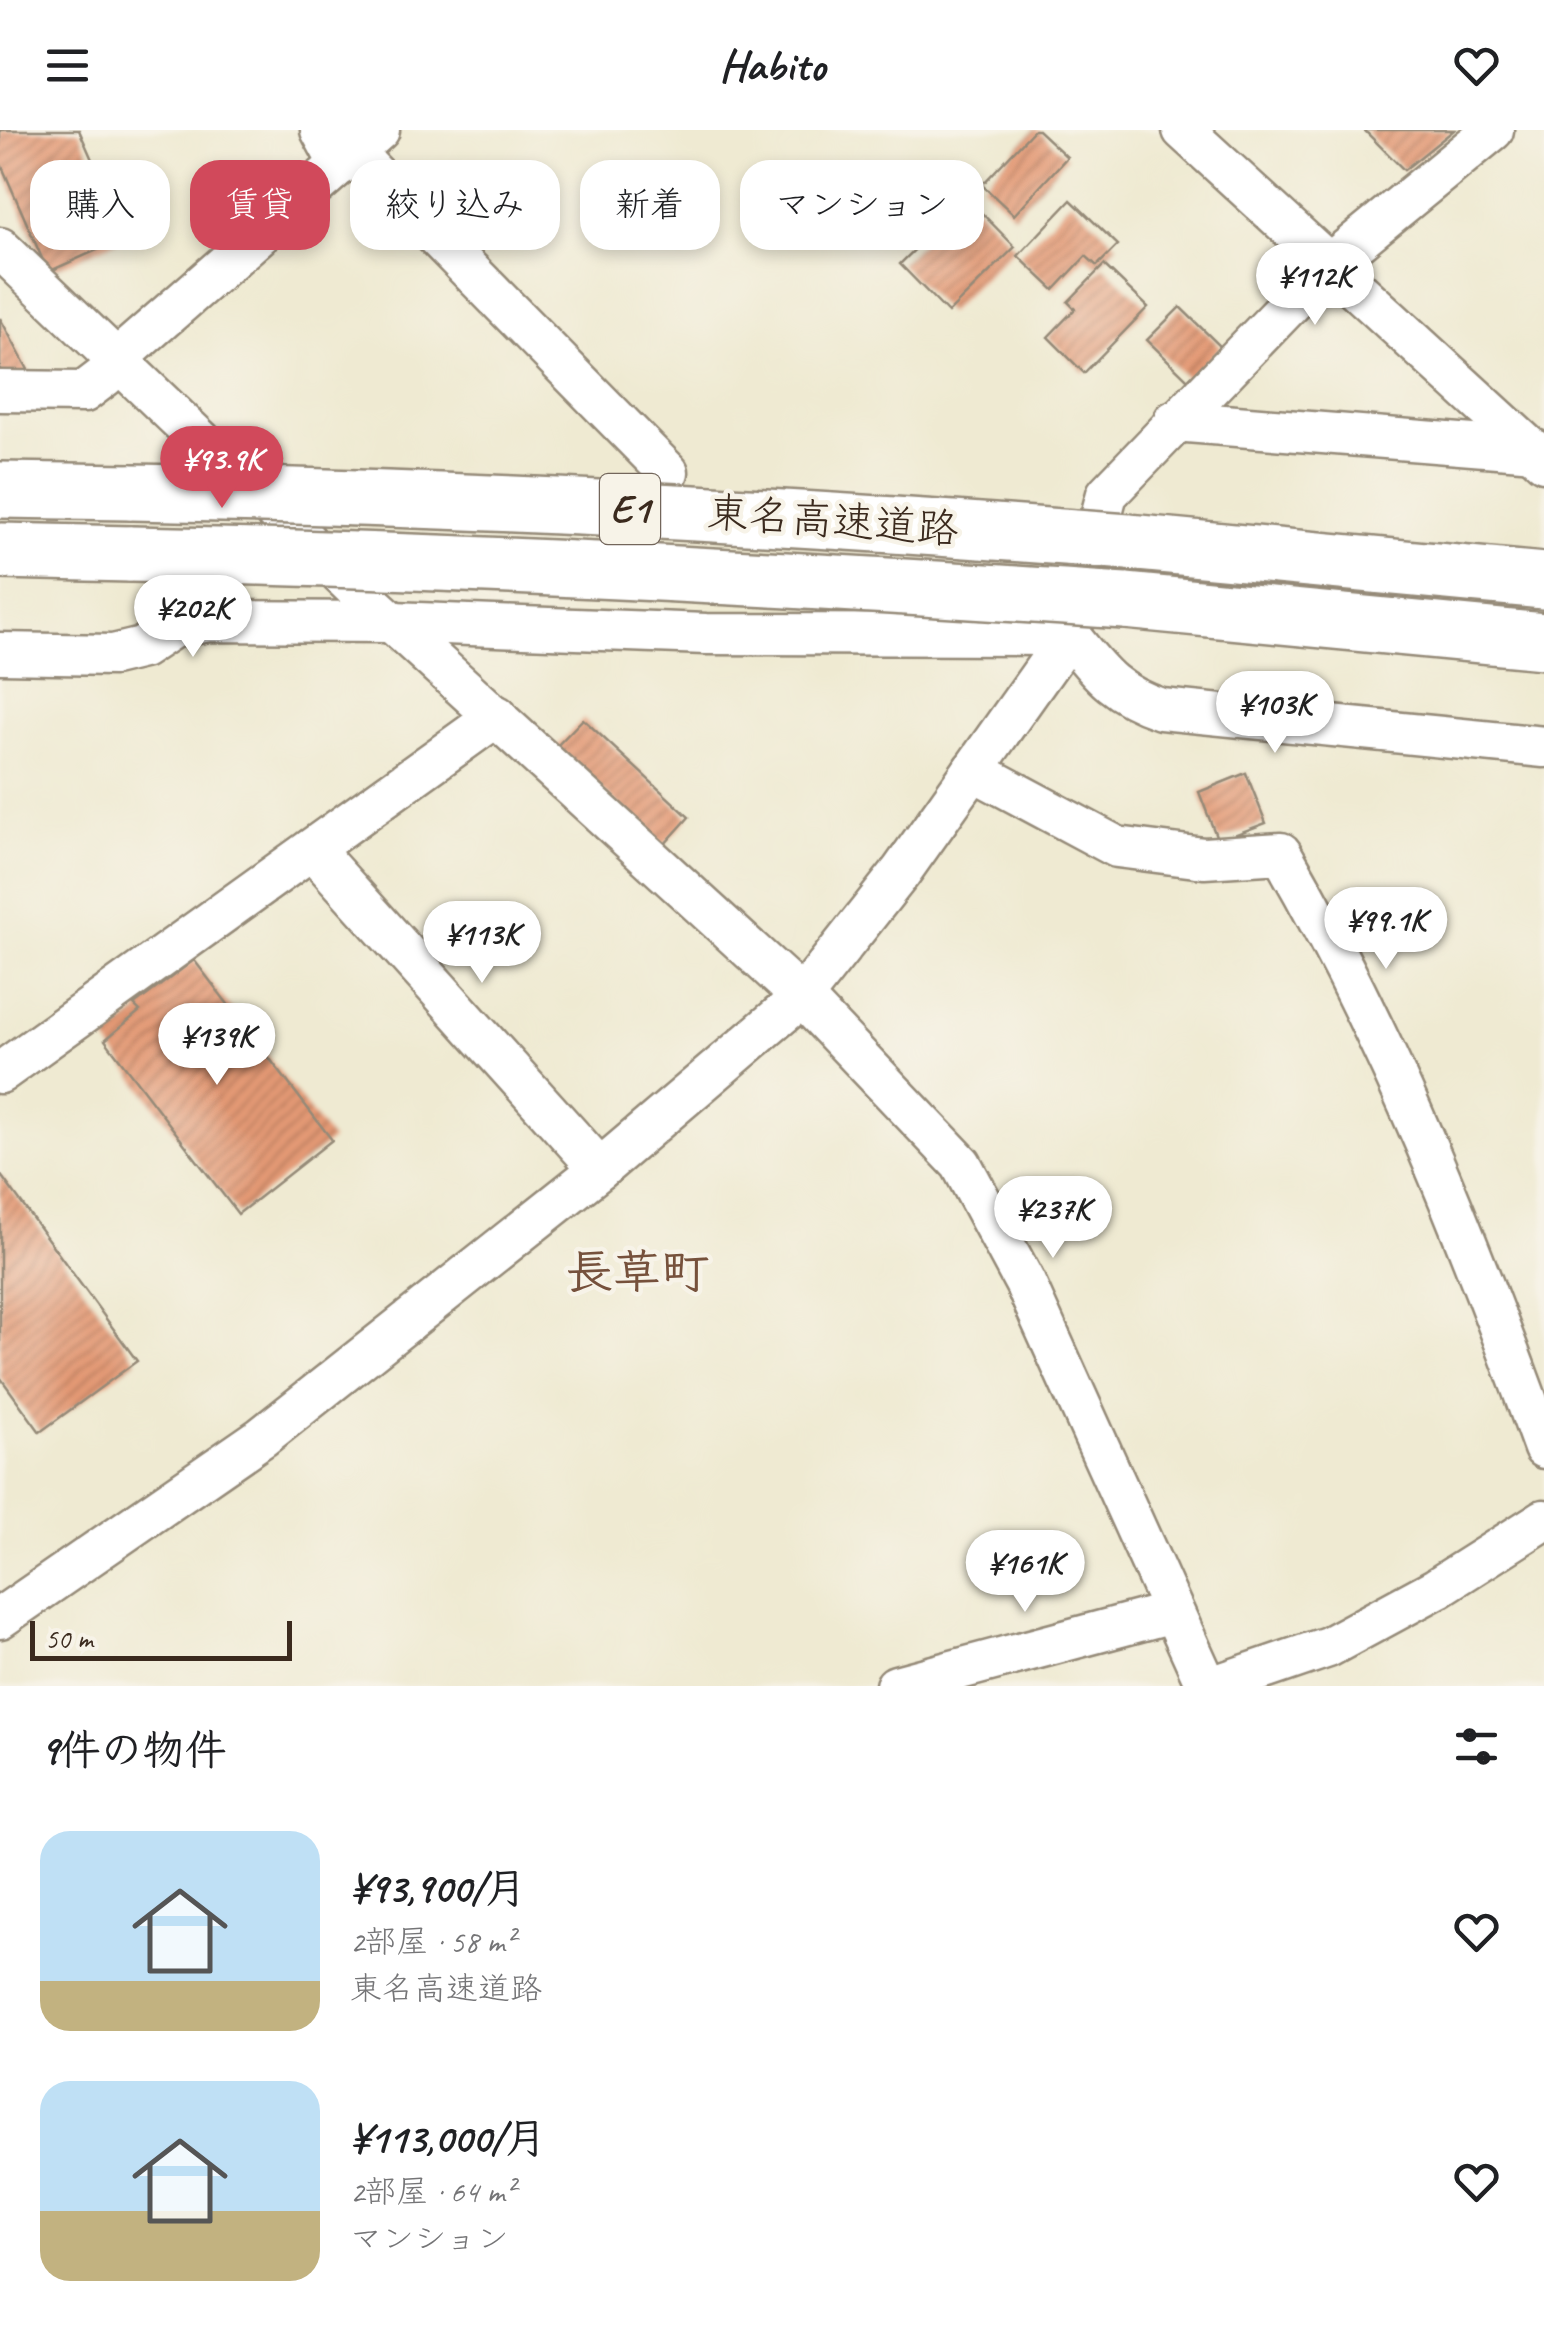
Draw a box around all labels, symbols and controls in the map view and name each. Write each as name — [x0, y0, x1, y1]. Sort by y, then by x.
text: Habito — [719, 37, 825, 94]
icon: menu — [40, 38, 95, 93]
icon: heart — [1449, 38, 1504, 93]
chip: 購入 — [30, 160, 170, 250]
chip: 賃貸 — [190, 160, 330, 250]
chip: 絞り込み — [350, 160, 560, 250]
chip: 新着 — [580, 160, 720, 250]
chip: マンション — [740, 160, 984, 250]
pin: ¥112K — [1245, 243, 1385, 328]
text: ¥112K — [1278, 255, 1352, 296]
pin: ¥93.9K — [141, 426, 303, 511]
text: ¥93.9K — [182, 438, 262, 479]
road number: E1 — [600, 474, 660, 544]
street label: 東名高速道路 — [705, 486, 961, 556]
pin: ¥202K — [123, 575, 263, 660]
text: ¥202K — [156, 587, 230, 628]
pin: ¥103K — [1205, 671, 1345, 756]
text: ¥103K — [1238, 683, 1312, 724]
pin: ¥99.1K — [1305, 887, 1467, 972]
text: ¥99.1K — [1346, 899, 1426, 940]
pin: ¥113K — [412, 901, 552, 986]
text: ¥113K — [445, 913, 519, 954]
pin: ¥139K — [147, 1003, 287, 1088]
text: ¥139K — [180, 1015, 254, 1056]
pin: ¥237K — [983, 1176, 1123, 1261]
text: ¥237K — [1016, 1188, 1090, 1229]
district label: 長草町 — [565, 1242, 709, 1302]
pin: ¥161K — [955, 1530, 1095, 1615]
text: ¥161K — [988, 1542, 1062, 1583]
scale bar — [30, 1616, 292, 1660]
text: 50 m — [45, 1621, 93, 1656]
icon: filters — [1449, 1719, 1504, 1774]
text: 9件の物件 — [40, 1724, 226, 1777]
text: ¥93,900/月 — [350, 1862, 527, 1915]
icon: home — [120, 1871, 240, 1991]
icon: heart — [1449, 1904, 1504, 1959]
text: 2部屋 · 58 m² — [350, 1921, 515, 1962]
text: 東名高速道路 — [350, 1968, 542, 2009]
text: ¥113,000/月 — [350, 2112, 546, 2165]
icon: home — [120, 2121, 240, 2241]
icon: heart — [1449, 2154, 1504, 2209]
text: 2部屋 · 64 m² — [350, 2171, 515, 2212]
text: マンション — [350, 2218, 509, 2259]

